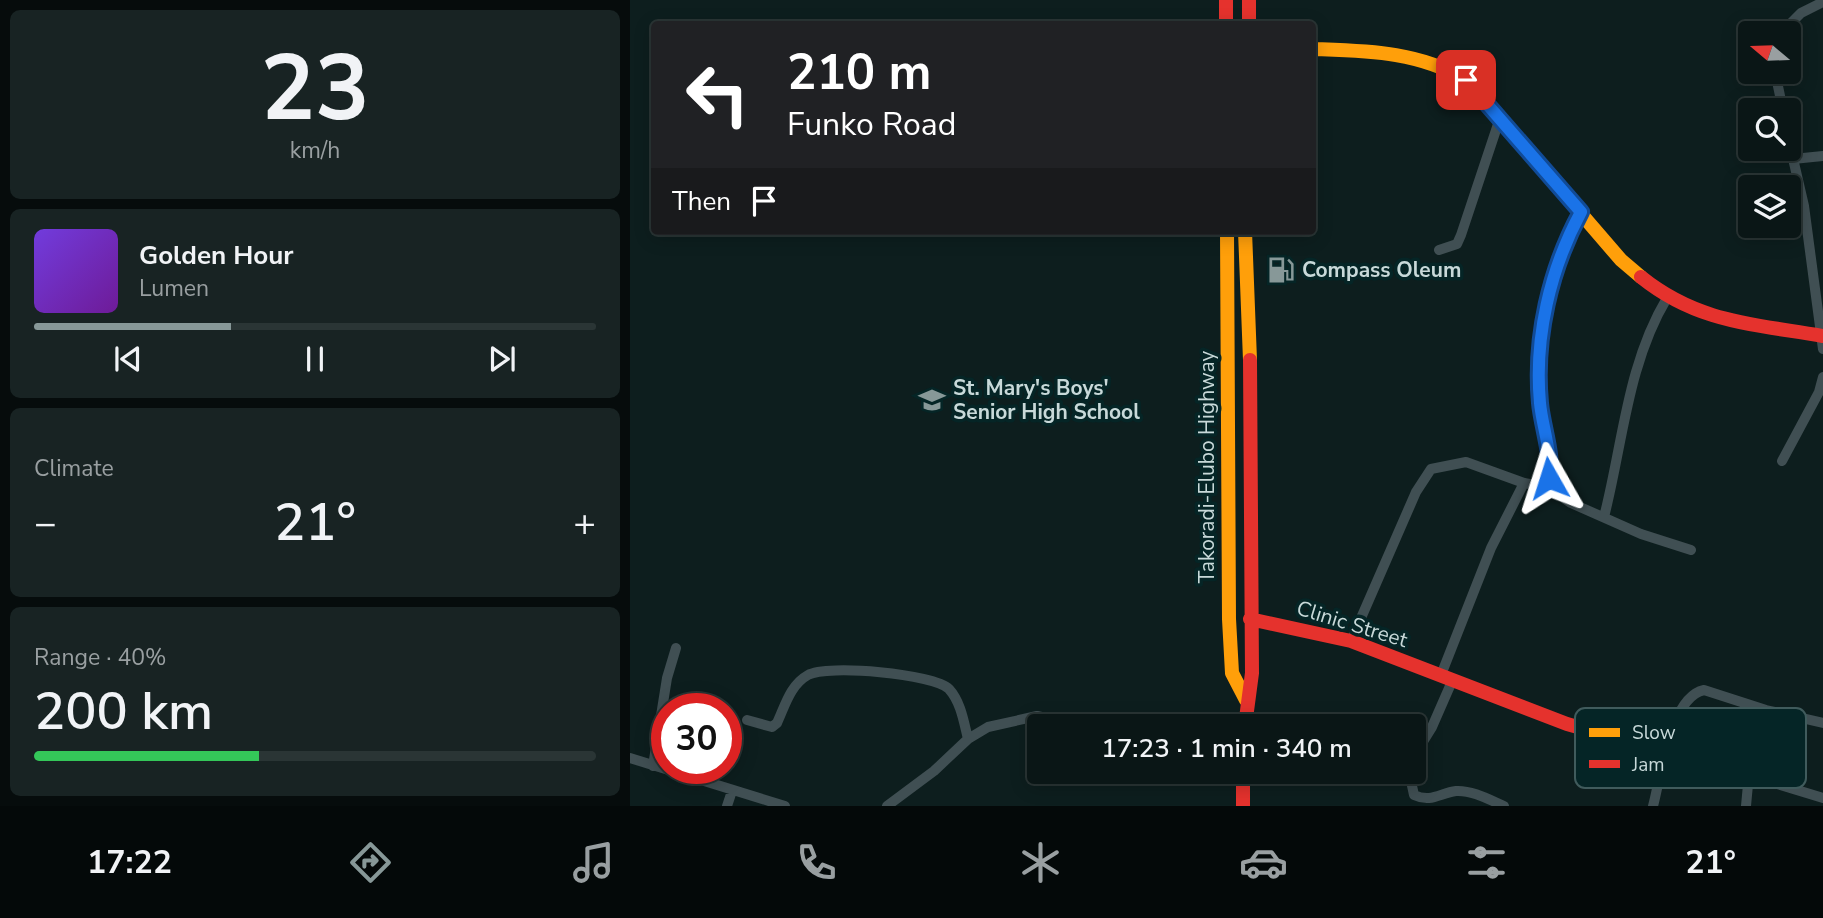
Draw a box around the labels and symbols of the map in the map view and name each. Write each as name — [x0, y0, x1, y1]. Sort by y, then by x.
north arrow — [1738, 21, 1801, 84]
pin — [1436, 50, 1496, 110]
fuel station icon: Compass Oleum — [1266, 255, 1296, 285]
place label: Compass Oleum — [1302, 256, 1461, 284]
street label: Takoradi-Elubo Highway — [1193, 351, 1221, 583]
place label: St. Mary's Boys' Senior High School — [953, 374, 1140, 426]
school or university icon: St. Mary's Boys' Senior High School — [917, 385, 947, 415]
position arrow — [1512, 441, 1586, 515]
street label: Clinic Street — [1293, 594, 1411, 654]
speed limit sign: 30 — [651, 693, 742, 784]
legend — [1575, 708, 1806, 788]
text: Slow — [1632, 720, 1676, 746]
text: Jam — [1631, 752, 1665, 778]

